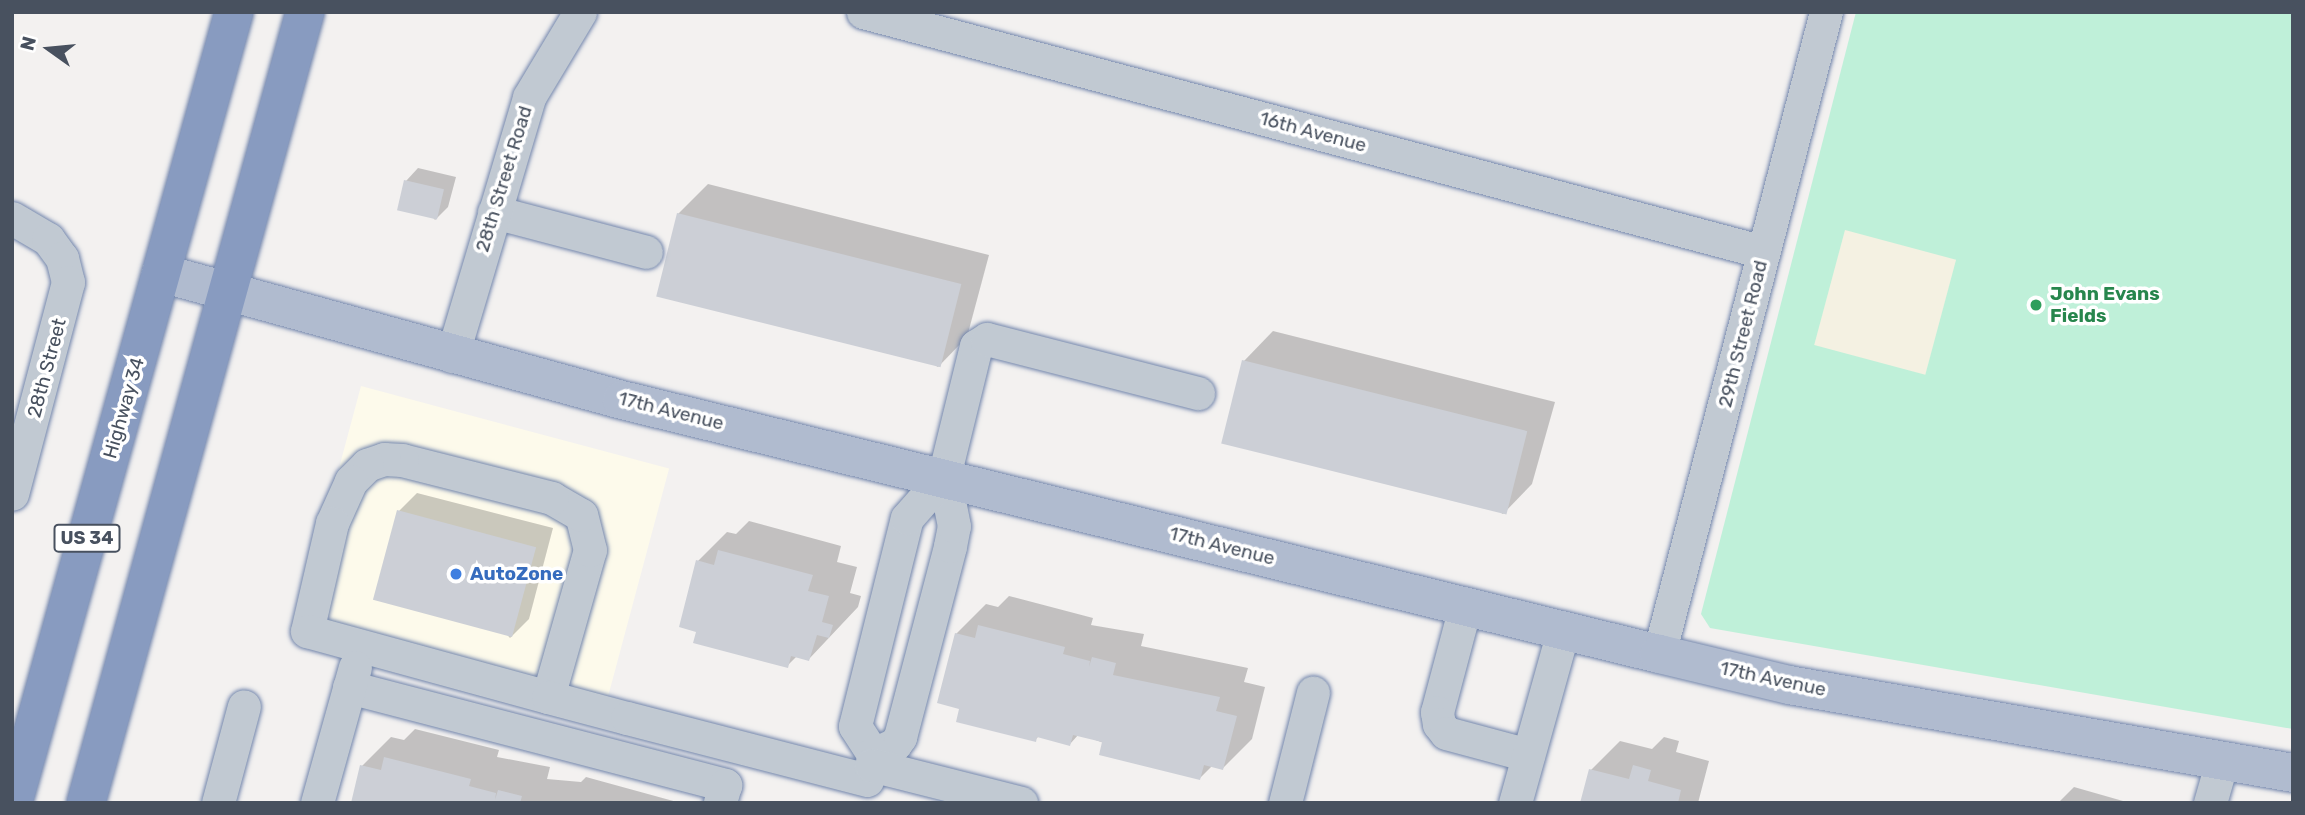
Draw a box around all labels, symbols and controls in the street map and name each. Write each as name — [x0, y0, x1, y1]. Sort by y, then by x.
north arrow — [14, 14, 84, 84]
text: N — [15, 34, 41, 53]
street label: 28th Street Road — [471, 103, 537, 255]
street label: 16th Avenue — [1257, 107, 1369, 157]
street label: 29th Street Road — [1714, 258, 1772, 410]
place label: John Evans Fields — [2050, 283, 2160, 327]
marker: John Evans Fields — [2028, 297, 2044, 313]
street label: 28th Street — [23, 316, 71, 420]
street label: Highway 34 — [99, 355, 149, 461]
street label: 17th Avenue — [616, 387, 726, 435]
street label: 17th Avenue — [1167, 522, 1277, 570]
road number: US 34 — [52, 524, 122, 552]
place label: AutoZone — [470, 563, 563, 585]
marker: AutoZone — [448, 566, 464, 582]
street label: 17th Avenue — [1718, 657, 1828, 701]

